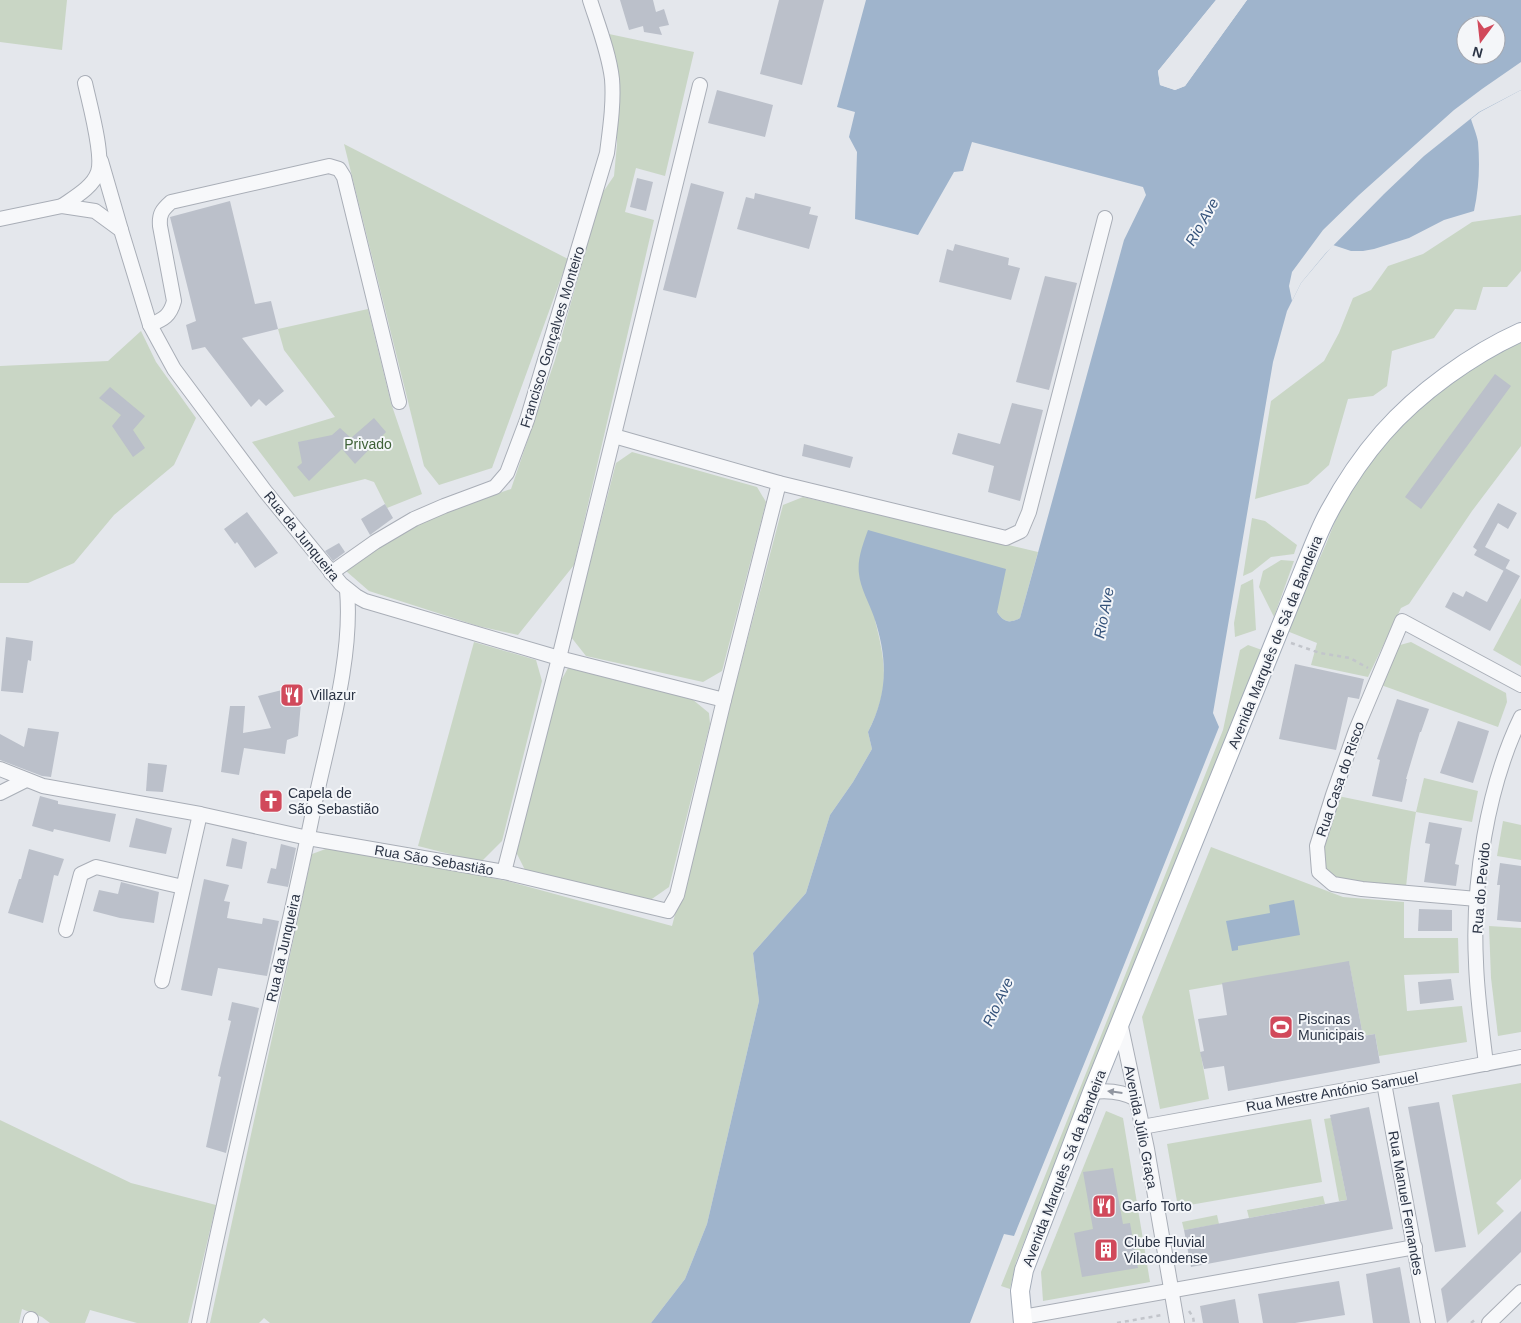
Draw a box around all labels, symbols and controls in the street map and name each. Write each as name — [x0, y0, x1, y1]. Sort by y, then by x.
north arrow — [1456, 15, 1506, 65]
text: N — [1471, 44, 1485, 62]
water label: Rio Ave — [1181, 195, 1222, 248]
street label: Francisco Gonçalves Monteiro — [517, 244, 587, 430]
park label: Privado — [344, 436, 392, 452]
street label: Rua da Junqueira — [261, 488, 343, 584]
street label: Avenida Marquês de Sá da Bandeira — [1225, 533, 1325, 751]
water label: Rio Ave — [1090, 586, 1117, 640]
restaurant icon: Villazur — [279, 682, 305, 708]
place label: Villazur — [310, 687, 356, 703]
street label: Rua Casa do Risco — [1313, 719, 1367, 839]
place label: Capela de São Sebastião — [288, 785, 379, 817]
church icon: Capela de São Sebastião — [258, 788, 284, 814]
street label: Rua do Pevido — [1469, 841, 1493, 934]
street label: Rua São Sebastião — [373, 842, 495, 878]
street label: Rua da Junqueira — [263, 892, 303, 1004]
water label: Rio Ave — [979, 975, 1016, 1029]
place label: Piscinas Municipais — [1298, 1011, 1364, 1043]
sports icon: Piscinas Municipais — [1268, 1014, 1294, 1040]
street label: Avenida Júlio Graça — [1121, 1064, 1161, 1190]
street label: Avenida Marquês Sá da Bandeira — [1019, 1067, 1109, 1268]
street label: Rua Mestre António Samuel — [1245, 1069, 1419, 1115]
one-way arrow — [1106, 1088, 1122, 1096]
street label: Rua Manuel Fernandes — [1385, 1130, 1427, 1276]
restaurant icon: Garfo Torto — [1091, 1193, 1117, 1219]
place label: Garfo Torto — [1122, 1198, 1192, 1214]
place label: Clube Fluvial Vilacondense — [1124, 1234, 1208, 1266]
building icon: Clube Fluvial Vilacondense — [1093, 1237, 1119, 1263]

